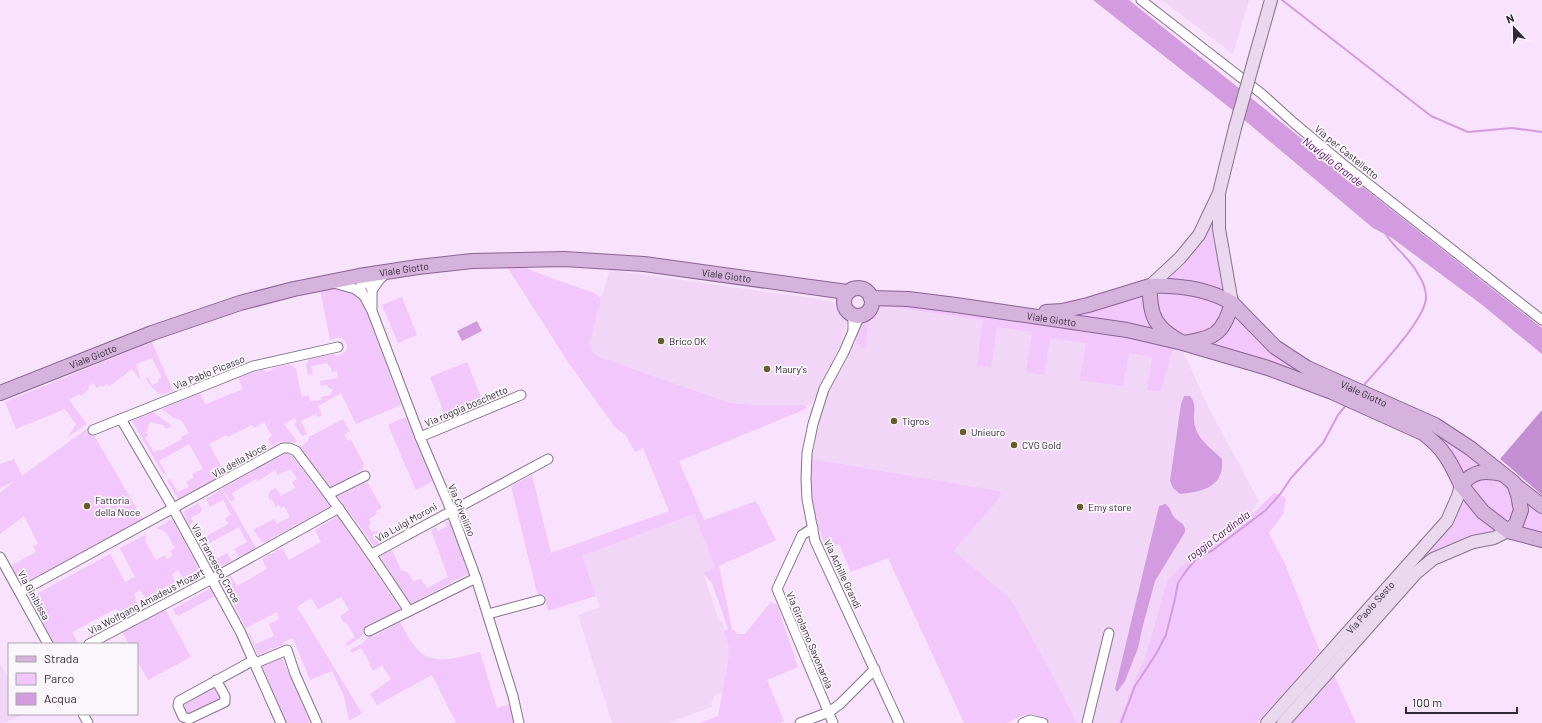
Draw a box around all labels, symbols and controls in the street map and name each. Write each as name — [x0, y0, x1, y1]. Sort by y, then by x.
north arrow — [1494, 8, 1534, 48]
text: N — [1504, 11, 1516, 26]
street label: Via per Castelletto — [1312, 122, 1382, 182]
water label: Naviglio Grande — [1301, 134, 1366, 189]
street label: Viale Giotto — [378, 260, 429, 279]
street label: Viale Giotto — [701, 266, 752, 285]
street label: Viale Giotto — [1026, 309, 1077, 329]
place label: Brico OK — [669, 335, 706, 347]
marker: Brico OK — [656, 336, 666, 346]
street label: Viale Giotto — [68, 342, 118, 371]
street label: Via Pablo Picasso — [172, 352, 246, 392]
place label: Maury's — [775, 363, 807, 375]
marker: Maury's — [762, 364, 772, 374]
street label: Viale Giotto — [1339, 378, 1389, 409]
street label: Via roggia boschetto — [423, 383, 509, 429]
place label: Tigros — [902, 415, 929, 427]
marker: Tigros — [889, 416, 899, 426]
place label: Unieuro — [971, 426, 1005, 438]
marker: Unieuro — [958, 427, 968, 437]
place label: CVG Gold — [1022, 439, 1061, 451]
street label: Via della Noce — [210, 440, 268, 480]
marker: CVG Gold — [1009, 440, 1019, 450]
street label: Via Crivellino — [446, 482, 478, 538]
place label: Fattoria della Noce — [95, 494, 140, 518]
street label: Via Luigi Moroni — [373, 500, 439, 544]
marker: Fattoria della Noce — [82, 501, 92, 511]
place label: Emy store — [1088, 501, 1132, 513]
marker: Emy store — [1075, 502, 1085, 512]
water label: roggia Cardinala — [1183, 507, 1252, 564]
street label: Via Francesco Croce — [189, 521, 243, 605]
street label: Via Achille Grandi — [822, 538, 864, 610]
street label: Via Wolfgang Amadeus Mozart — [86, 565, 206, 637]
street label: Via Ginibissa — [15, 568, 53, 622]
street label: Via Paolo Sesto — [1343, 578, 1397, 636]
street label: Via Girolamo Savonarola — [784, 590, 836, 690]
legend — [8, 643, 138, 715]
text: Strada — [44, 651, 79, 665]
text: Parco — [44, 671, 74, 685]
scale bar — [1406, 689, 1517, 715]
text: Acqua — [44, 691, 77, 705]
text: 100 m — [1412, 695, 1442, 709]

